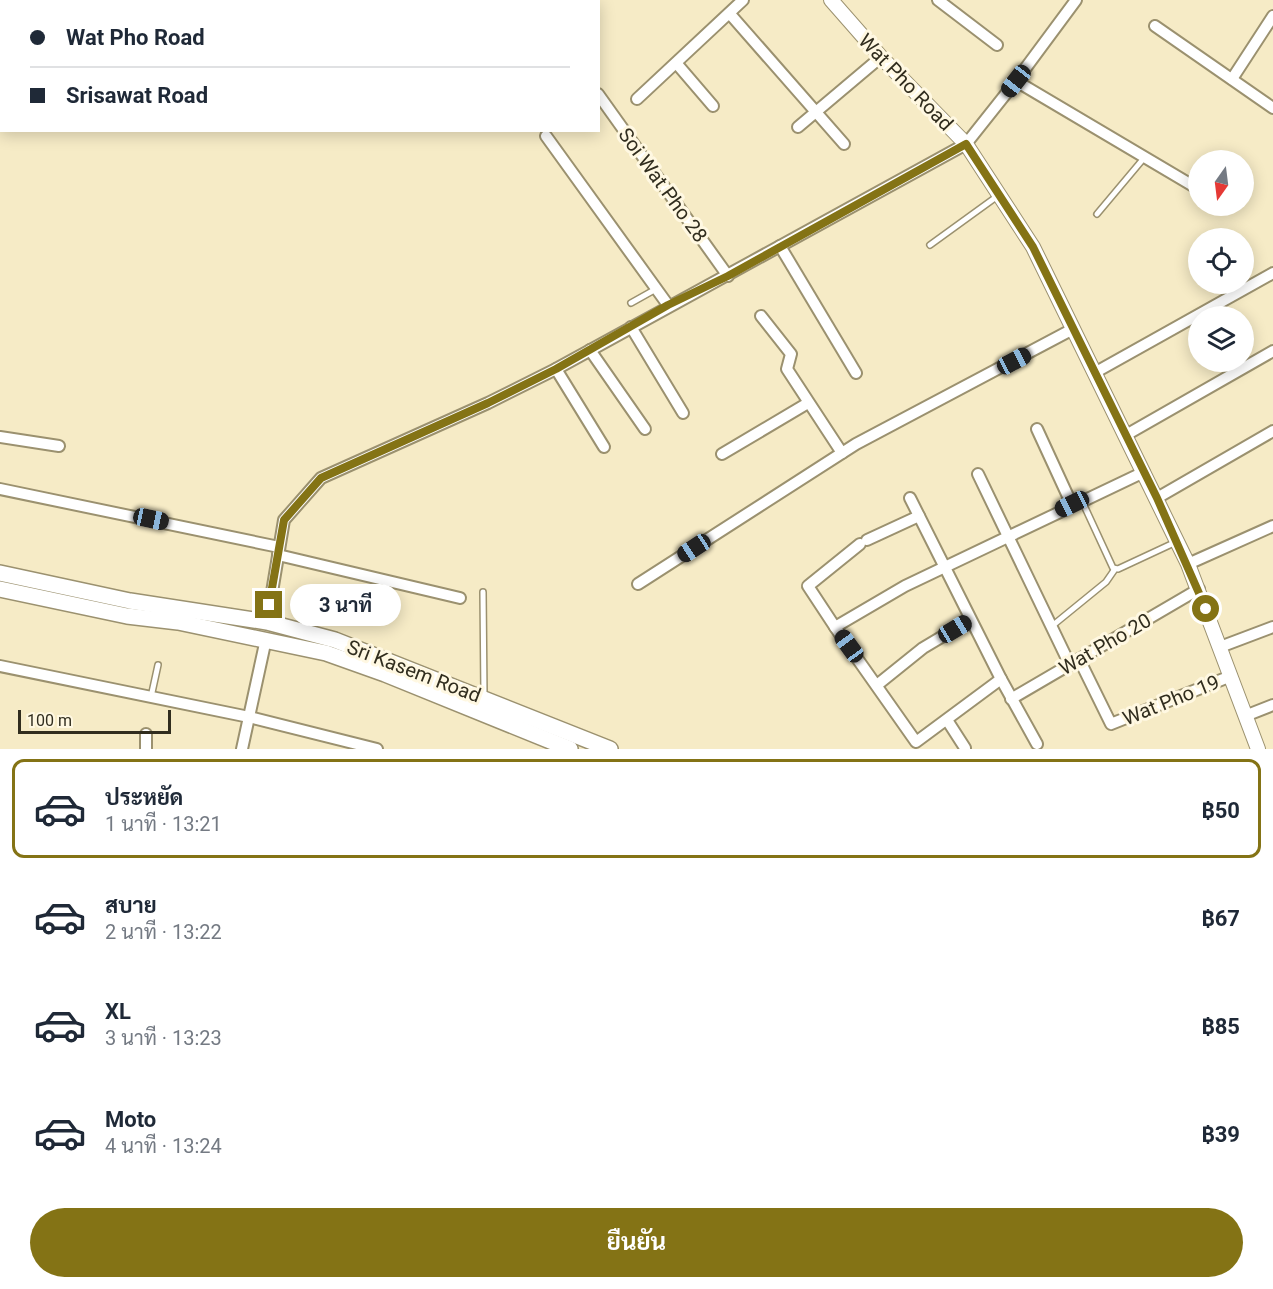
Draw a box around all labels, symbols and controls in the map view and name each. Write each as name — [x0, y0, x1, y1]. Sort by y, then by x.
text: Wat Pho Road — [66, 25, 205, 50]
street label: Wat Pho Road — [854, 28, 958, 136]
car — [998, 61, 1034, 101]
text: Srisawat Road — [66, 83, 208, 108]
street label: Soi Wat Pho 28 — [614, 123, 712, 247]
north arrow — [1188, 150, 1254, 216]
map controls — [1188, 150, 1254, 372]
button: locate — [1188, 228, 1254, 294]
button: layers — [1188, 306, 1254, 372]
car — [994, 345, 1034, 377]
car — [1052, 488, 1092, 520]
car — [132, 506, 170, 532]
car — [674, 531, 714, 565]
callout: 3 นาที — [290, 584, 401, 626]
route end — [255, 591, 282, 618]
text: 3 นาที — [319, 593, 372, 617]
route start — [1192, 595, 1219, 622]
street label: Wat Pho 20 — [1055, 608, 1155, 680]
car — [935, 612, 975, 646]
car — [831, 626, 867, 666]
street label: Sri Kasem Road — [344, 634, 484, 708]
street label: Wat Pho 19 — [1119, 670, 1223, 730]
scale bar — [18, 707, 171, 734]
text: 100 m — [27, 711, 72, 730]
icon: car — [33, 782, 87, 836]
text: ประหยัด — [105, 785, 183, 810]
text: ฿50 — [1201, 798, 1240, 823]
text: 1 นาที · 13:21 — [105, 812, 222, 836]
icon: car — [33, 890, 87, 944]
text: สบาย — [105, 893, 157, 918]
text: ฿67 — [1201, 906, 1240, 931]
text: 2 นาที · 13:22 — [105, 920, 222, 944]
icon: car — [33, 998, 87, 1052]
text: XL — [105, 999, 131, 1024]
text: ฿85 — [1201, 1014, 1240, 1039]
text: 3 นาที · 13:23 — [105, 1026, 222, 1050]
icon: car — [33, 1106, 87, 1160]
text: Moto — [105, 1107, 156, 1132]
text: ฿39 — [1201, 1122, 1240, 1147]
text: 4 นาที · 13:24 — [105, 1134, 222, 1158]
button: ยืนยัน — [30, 1208, 1243, 1277]

